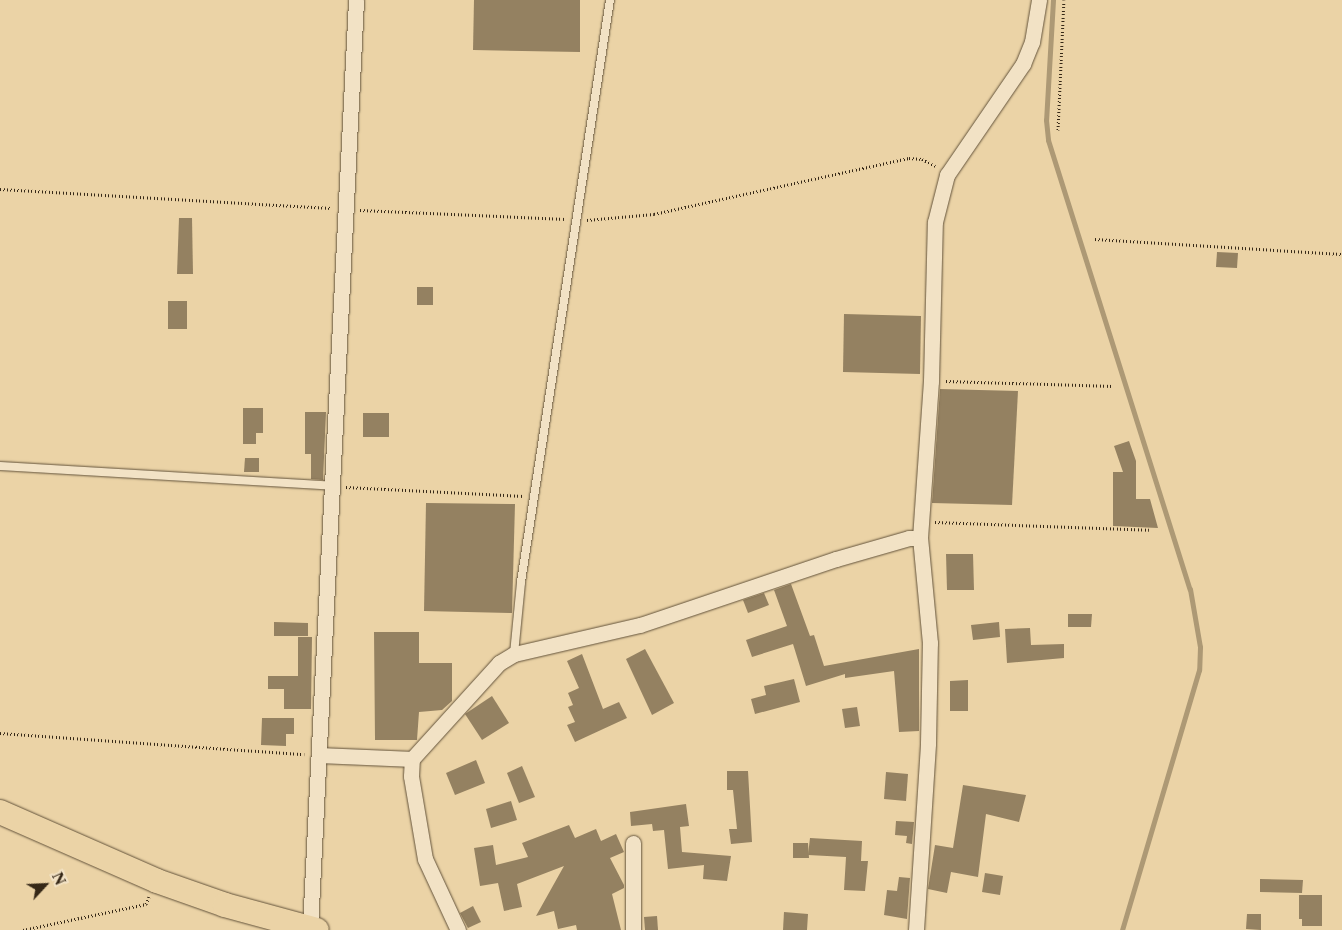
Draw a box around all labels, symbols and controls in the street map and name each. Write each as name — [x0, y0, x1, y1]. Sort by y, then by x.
north arrow — [20, 860, 70, 910]
text: N — [48, 869, 69, 888]

